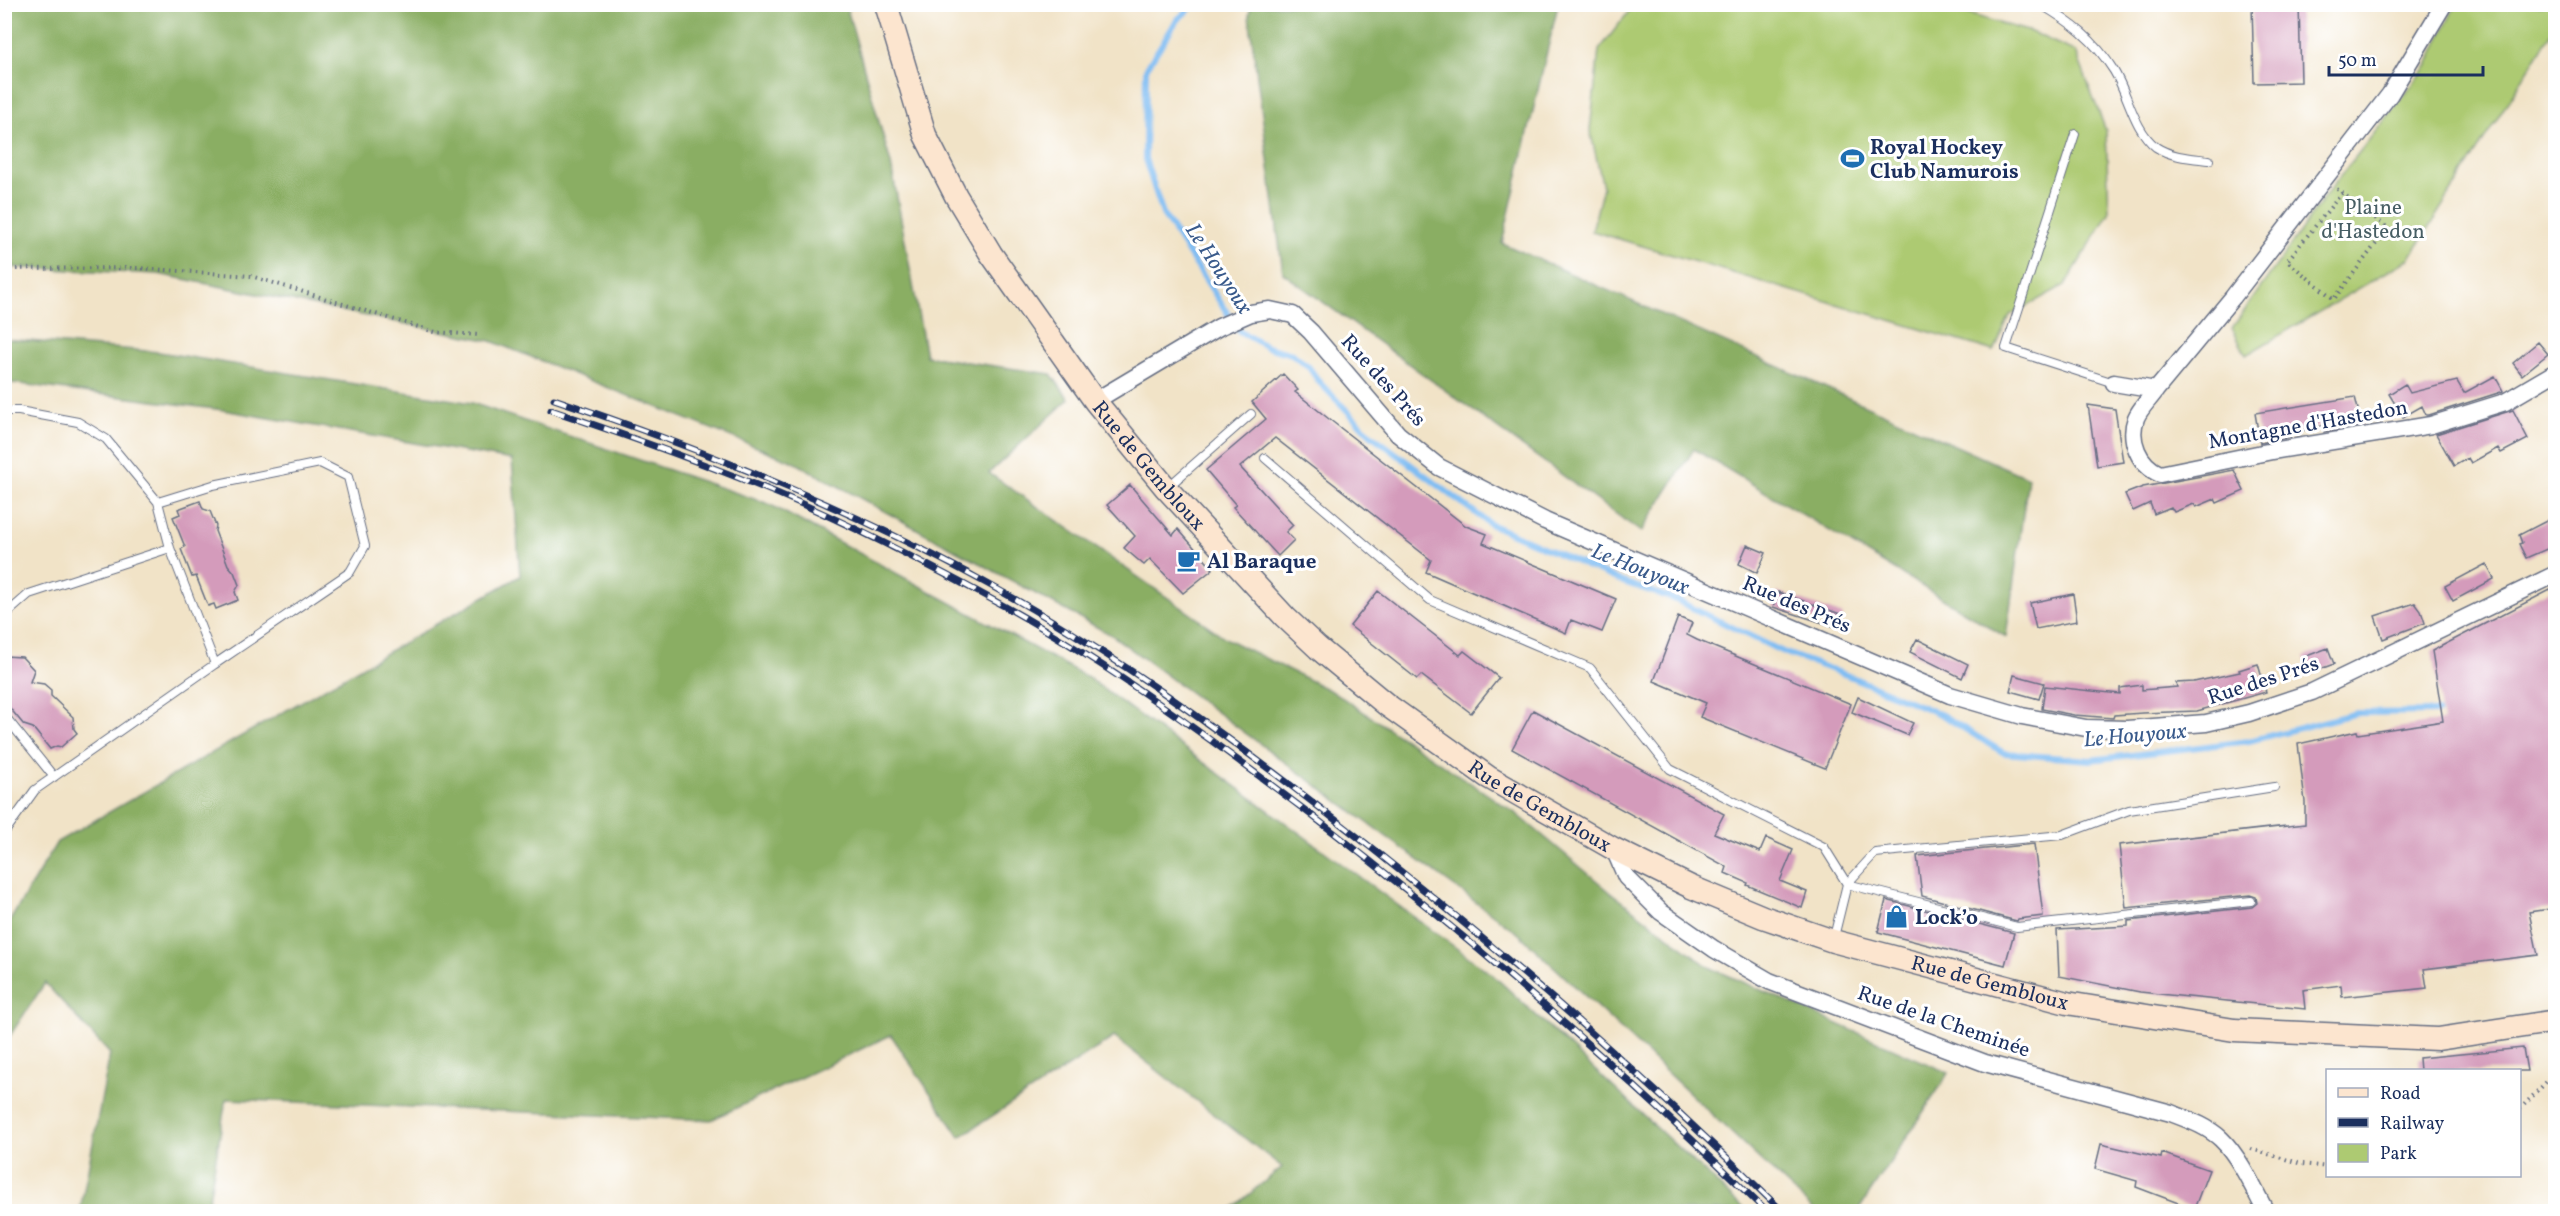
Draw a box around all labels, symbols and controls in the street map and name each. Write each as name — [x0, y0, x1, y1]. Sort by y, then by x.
scale bar — [2329, 39, 2484, 77]
text: 50 m — [2338, 49, 2377, 74]
place label: Royal Hockey Club Namurois — [1870, 134, 2019, 187]
sports icon: Royal Hockey Club Namurois — [1839, 146, 1865, 172]
park label: Plaine d'Hastedon — [2321, 194, 2425, 247]
water label: Le Houyoux — [1177, 217, 1259, 321]
street label: Rue des Prés — [1334, 328, 1432, 434]
street label: Montagne d'Hastedon — [2206, 394, 2410, 457]
street label: Rue de Gembloux — [1085, 395, 1211, 538]
water label: Le Houyoux — [1586, 537, 1694, 604]
cafe icon: Al Baraque — [1176, 548, 1202, 574]
place label: Al Baraque — [1207, 548, 1316, 577]
street label: Rue des Prés — [1738, 570, 1855, 641]
street label: Rue des Prés — [2204, 650, 2323, 713]
water label: Le Houyoux — [2082, 717, 2188, 756]
street label: Rue de Gembloux — [1461, 754, 1616, 861]
shop icon: Lock’o — [1884, 904, 1910, 930]
place label: Lock’o — [1915, 904, 1978, 933]
street label: Rue de Gembloux — [1908, 949, 2072, 1019]
street label: Rue de la Cheminée — [1853, 979, 2034, 1066]
legend — [2326, 1069, 2521, 1177]
text: Road — [2380, 1082, 2421, 1107]
text: Railway — [2380, 1112, 2444, 1137]
text: Park — [2380, 1142, 2417, 1167]

